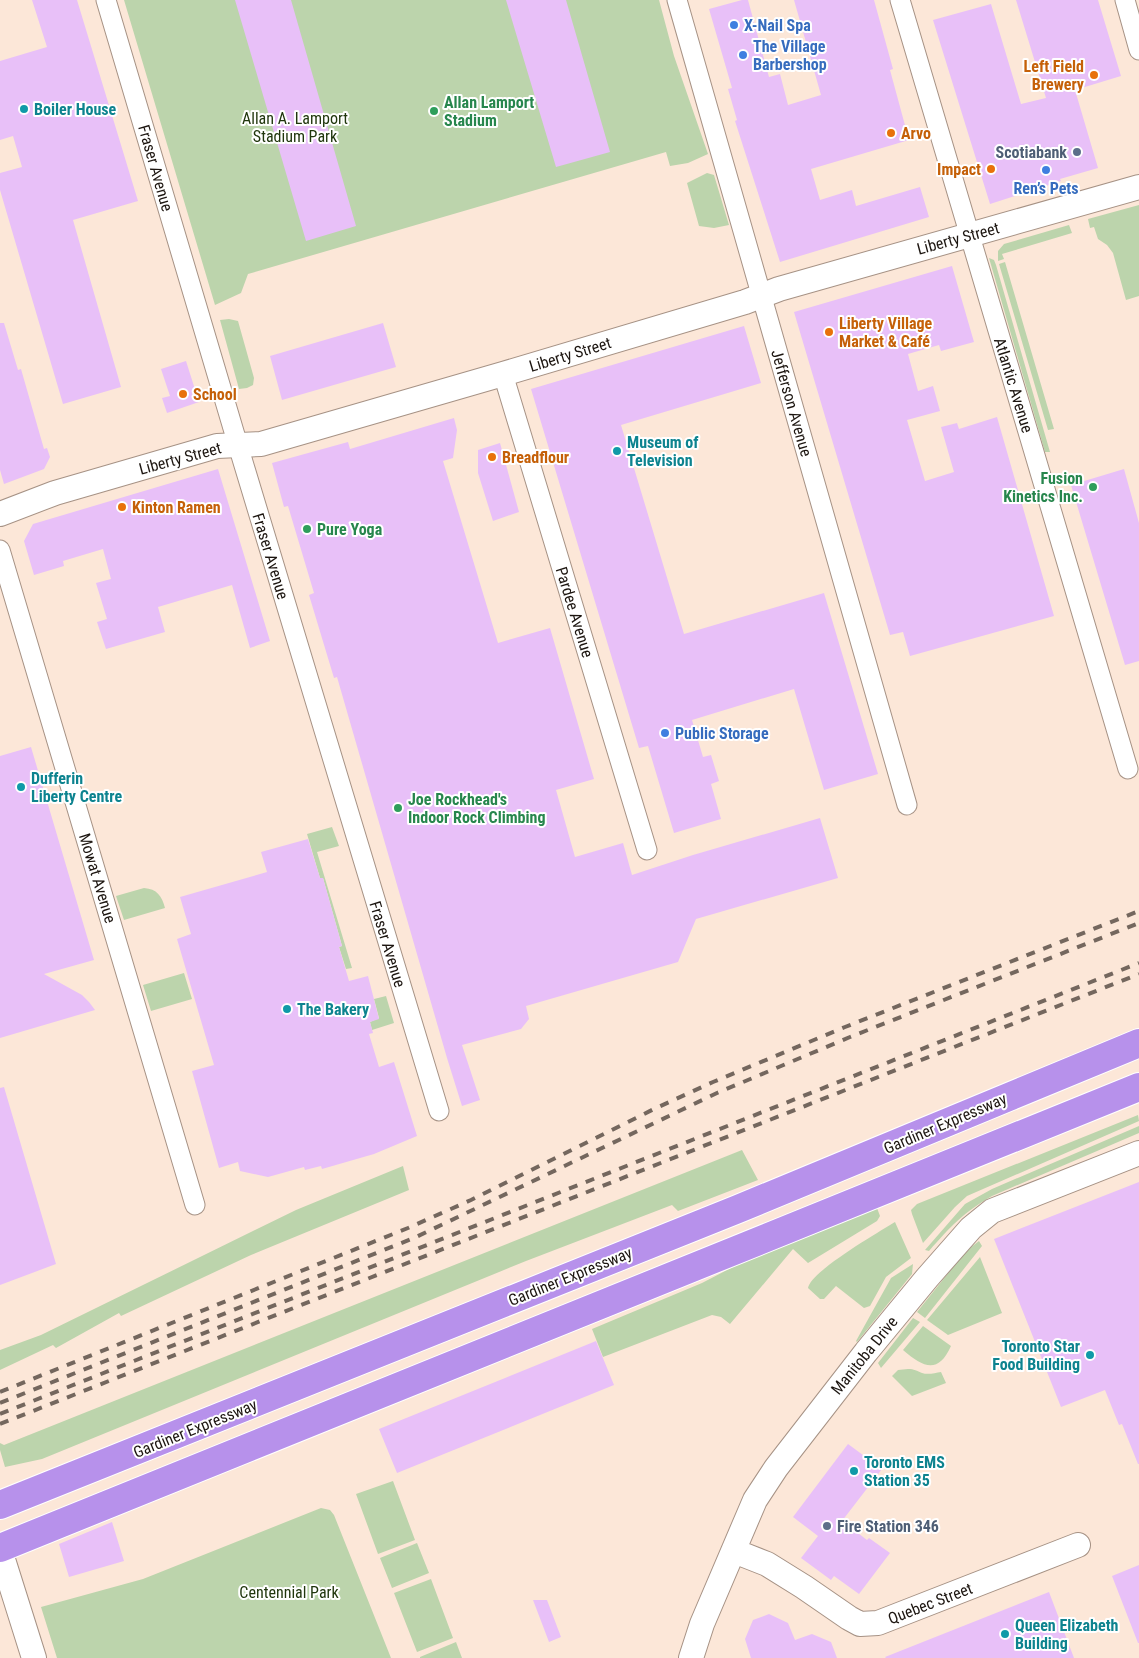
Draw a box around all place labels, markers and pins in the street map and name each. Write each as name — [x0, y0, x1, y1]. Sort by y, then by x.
place label: X-Nail Spa — [744, 16, 811, 35]
marker: X-Nail Spa — [728, 19, 740, 31]
place label: The Village Barbershop — [753, 37, 827, 74]
marker: The Village Barbershop — [737, 49, 749, 61]
place label: Left Field Brewery — [1024, 57, 1084, 94]
marker: Left Field Brewery — [1088, 69, 1100, 81]
place label: Allan Lamport Stadium — [444, 93, 534, 130]
place label: Boiler House — [34, 100, 117, 119]
marker: Boiler House — [18, 103, 30, 115]
marker: Allan Lamport Stadium — [428, 105, 440, 117]
place label: Arvo — [901, 124, 931, 143]
marker: Arvo — [885, 127, 897, 139]
place label: Scotiabank — [996, 143, 1067, 162]
marker: Scotiabank — [1071, 146, 1083, 158]
place label: Impact — [937, 160, 981, 179]
marker: Impact — [985, 163, 997, 175]
marker: Ren’s Pets — [1040, 164, 1052, 176]
place label: Ren’s Pets — [1013, 179, 1079, 198]
place label: Liberty Village Market & Café — [839, 314, 933, 351]
marker: Liberty Village Market & Café — [823, 326, 835, 338]
place label: School — [193, 385, 237, 404]
marker: School — [177, 388, 189, 400]
place label: Museum of Television — [627, 433, 699, 470]
marker: Museum of Television — [611, 445, 623, 457]
place label: Breadflour — [502, 448, 569, 467]
marker: Breadflour — [486, 451, 498, 463]
place label: Fusion Kinetics Inc. — [1003, 469, 1083, 506]
marker: Fusion Kinetics Inc. — [1087, 481, 1099, 493]
place label: Kinton Ramen — [132, 498, 221, 517]
marker: Kinton Ramen — [116, 501, 128, 513]
place label: Pure Yoga — [317, 520, 383, 539]
marker: Pure Yoga — [301, 523, 313, 535]
place label: Public Storage — [675, 724, 769, 743]
marker: Public Storage — [659, 727, 671, 739]
place label: Dufferin Liberty Centre — [31, 769, 122, 806]
marker: Dufferin Liberty Centre — [15, 781, 27, 793]
place label: Joe Rockhead's Indoor Rock Climbing — [408, 790, 545, 827]
marker: Joe Rockhead's Indoor Rock Climbing — [392, 802, 404, 814]
place label: The Bakery — [297, 1000, 369, 1019]
marker: The Bakery — [281, 1003, 293, 1015]
place label: Toronto Star Food Building — [992, 1337, 1080, 1374]
marker: Toronto Star Food Building — [1084, 1349, 1096, 1361]
place label: Toronto EMS Station 35 — [864, 1453, 945, 1490]
marker: Toronto EMS Station 35 — [848, 1465, 860, 1477]
place label: Fire Station 346 — [837, 1517, 939, 1536]
marker: Fire Station 346 — [821, 1520, 833, 1532]
place label: Queen Elizabeth Building — [1015, 1616, 1119, 1653]
marker: Queen Elizabeth Building — [999, 1628, 1011, 1640]

